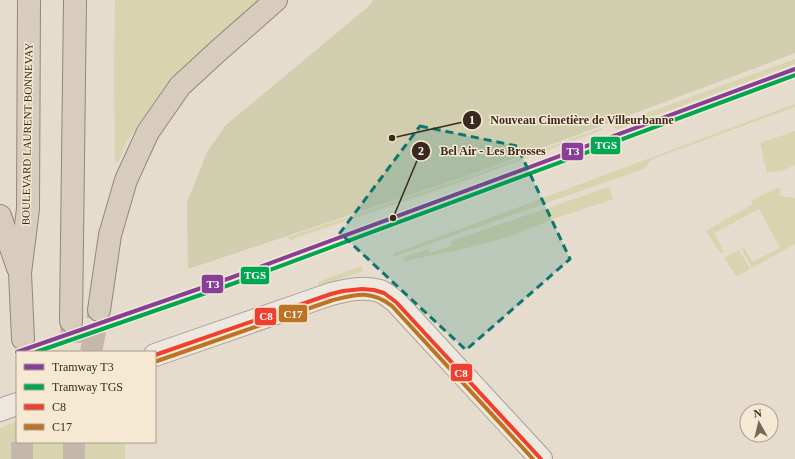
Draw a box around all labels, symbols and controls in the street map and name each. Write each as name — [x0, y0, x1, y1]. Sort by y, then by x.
street label: BOULEVARD LAURENT BONNEVAY — [19, 43, 35, 225]
callout: Nouveau Cimetière de Villeurbanne — [462, 108, 681, 132]
text: 1 — [469, 113, 475, 127]
text: Nouveau Cimetière de Villeurbanne — [490, 113, 674, 127]
line badge: TGS — [590, 136, 621, 155]
callout: Bel Air - Les Brosses — [411, 139, 554, 163]
text: TGS — [595, 139, 617, 151]
line badge: T3 — [561, 142, 584, 161]
text: 2 — [418, 144, 424, 158]
text: Bel Air - Les Brosses — [440, 144, 546, 158]
text: T3 — [567, 145, 580, 157]
line badge: TGS — [240, 266, 270, 285]
text: TGS — [244, 269, 266, 281]
line badge: T3 — [201, 274, 224, 294]
text: T3 — [207, 278, 220, 290]
line badge: C17 — [278, 304, 308, 323]
line badge: C8 — [254, 307, 277, 326]
text: C17 — [284, 308, 303, 320]
text: C8 — [259, 310, 273, 322]
legend — [16, 351, 156, 443]
text: Tramway T3 — [52, 360, 114, 374]
line badge: C8 — [450, 363, 473, 382]
text: C8 — [454, 367, 468, 379]
text: Tramway TGS — [52, 380, 123, 394]
text: C8 — [52, 400, 66, 414]
north arrow — [739, 403, 779, 443]
text: N — [753, 407, 762, 420]
text: C17 — [52, 420, 72, 434]

